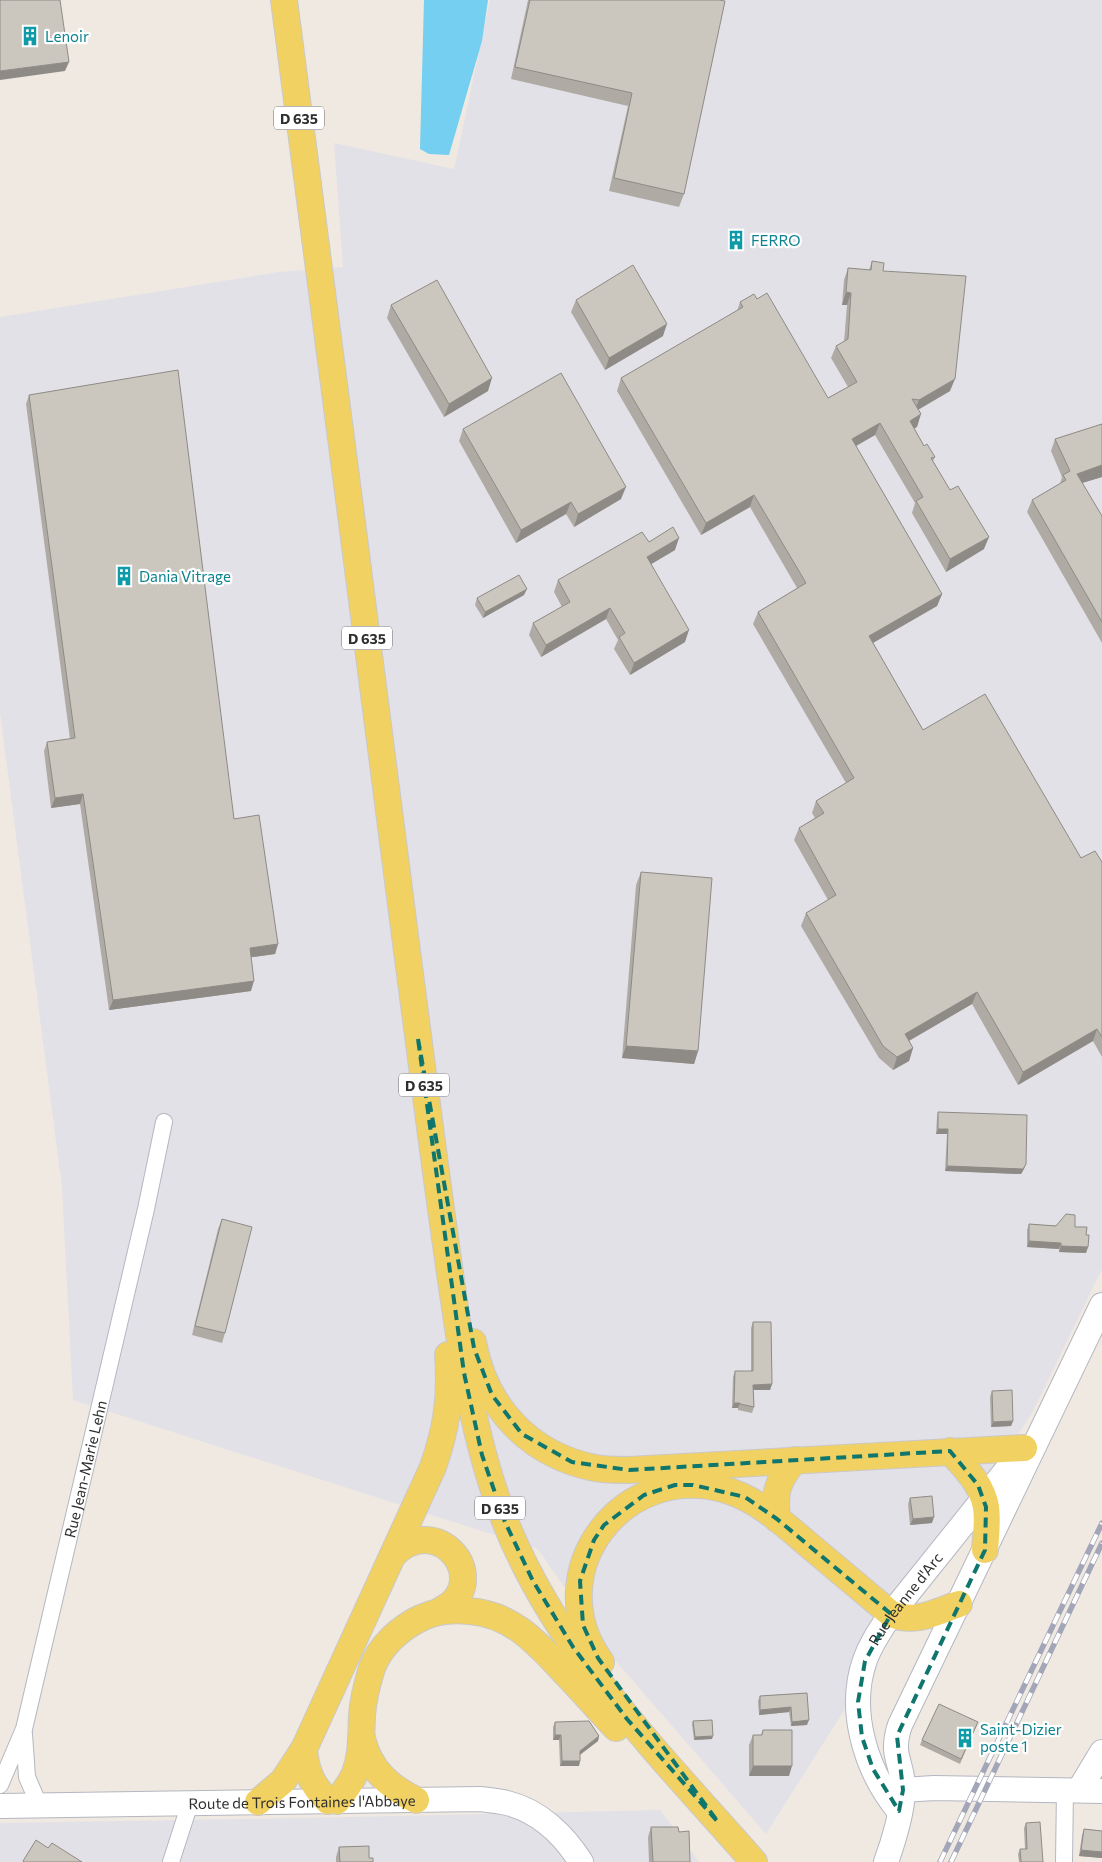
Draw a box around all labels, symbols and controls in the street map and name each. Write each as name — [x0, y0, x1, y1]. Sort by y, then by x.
building icon: Lenoir — [19, 25, 41, 47]
place label: Lenoir — [45, 27, 89, 45]
road number: D 635 — [274, 106, 324, 130]
building icon: FERRO — [725, 229, 747, 251]
place label: FERRO — [751, 231, 801, 249]
building icon: Dania Vitrage — [113, 565, 135, 587]
place label: Dania Vitrage — [139, 567, 231, 585]
road number: D 635 — [342, 626, 392, 650]
road number: D 635 — [399, 1074, 449, 1096]
street label: Rue Jean-Marie Lehn — [60, 1398, 110, 1540]
road number: D 635 — [475, 1496, 525, 1520]
street label: Rue Jeanne d'Arc — [864, 1549, 946, 1648]
place label: Saint-Dizier poste 1 — [980, 1720, 1062, 1755]
building icon: Saint-Dizier poste 1 — [954, 1727, 976, 1749]
street label: Route de Trois Fontaines l'Abbaye — [188, 1791, 416, 1812]

